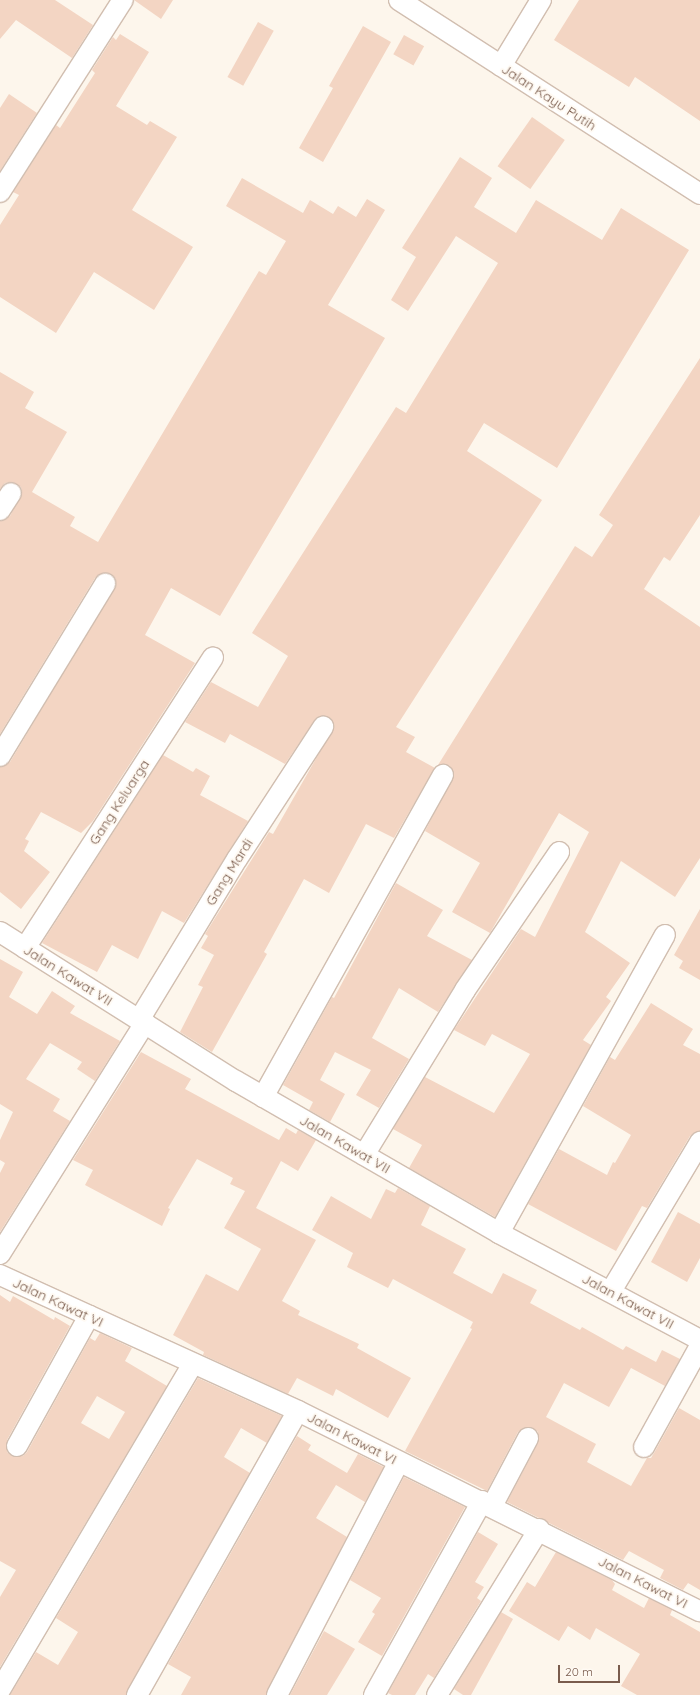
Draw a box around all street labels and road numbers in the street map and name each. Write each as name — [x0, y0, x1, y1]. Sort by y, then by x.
street label: Jalan Kayu Putih — [498, 60, 600, 134]
street label: Gang Keluarga — [85, 756, 153, 848]
street label: Gang Mardi — [202, 835, 256, 909]
street label: Jalan Kawat VII — [20, 941, 116, 1009]
street label: Jalan Kawat VII — [297, 1111, 393, 1177]
street label: Jalan Kawat VII — [579, 1270, 677, 1332]
street label: Jalan Kawat VI — [10, 1274, 106, 1330]
street label: Jalan Kawat VI — [304, 1408, 400, 1468]
street label: Jalan Kawat VI — [595, 1552, 691, 1612]

